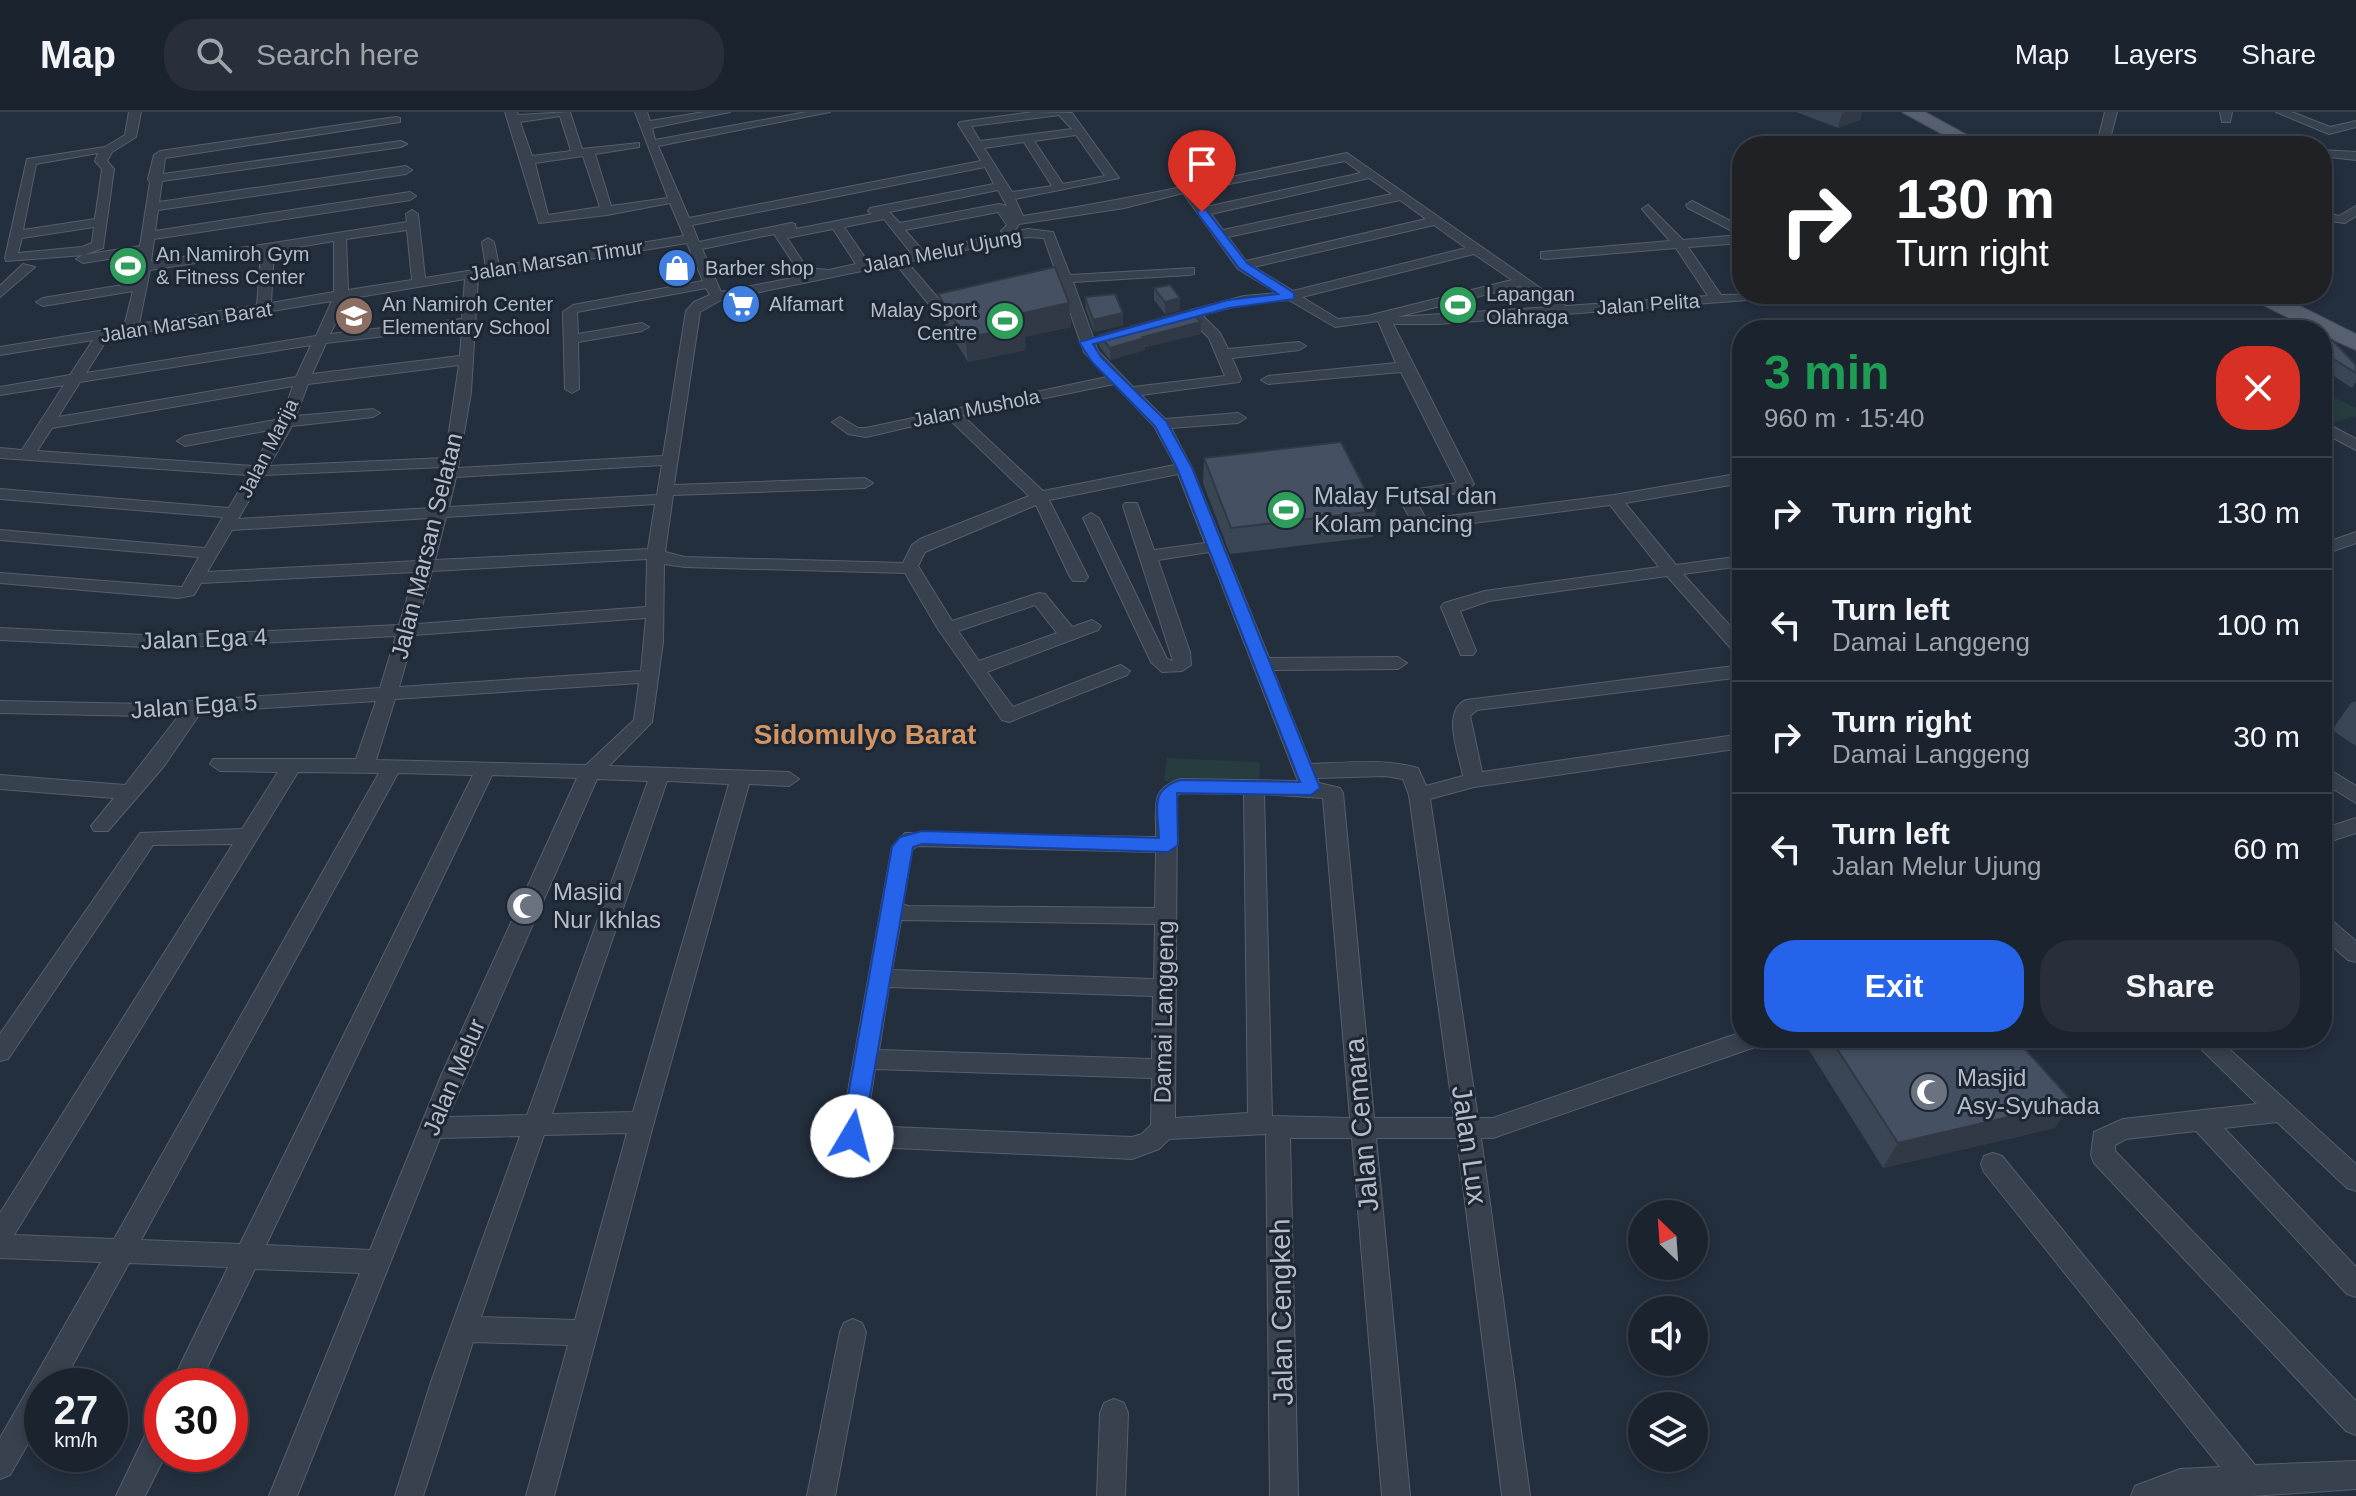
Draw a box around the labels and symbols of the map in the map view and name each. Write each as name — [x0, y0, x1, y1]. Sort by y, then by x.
pin — [1168, 130, 1236, 212]
street label: Jalan Melur Ujung — [861, 225, 1023, 277]
street label: Jalan Marsan Timur — [468, 235, 645, 285]
place label: An Namiroh Gym & Fitness Center — [156, 243, 309, 288]
sports icon: An Namiroh Gym & Fitness Center — [107, 245, 149, 287]
shop icon: Barber shop — [656, 247, 698, 289]
place label: Barber shop — [705, 257, 814, 279]
supermarket icon: Alfamart — [720, 283, 762, 325]
place label: Lapangan Olahraga — [1486, 283, 1575, 328]
sports icon: Lapangan Olahraga — [1437, 284, 1479, 326]
street label: Jalan Pelita — [1596, 289, 1701, 319]
place label: An Namiroh Center Elementary School — [382, 293, 554, 338]
place label: Alfamart — [769, 293, 844, 315]
school or university icon: An Namiroh Center Elementary School — [333, 295, 375, 337]
street label: Jalan Marsan Barat — [99, 298, 274, 346]
place label: Malay Sport Centre — [870, 299, 977, 344]
sports icon: Malay Sport Centre — [984, 300, 1026, 342]
street label: Jalan Mushola — [911, 385, 1042, 431]
street label: Jalan Marija — [234, 394, 303, 501]
street label: Jalan Marsan Selatan — [385, 430, 468, 662]
place label: Malay Futsal dan Kolam pancing — [1314, 482, 1497, 537]
sports icon: Malay Futsal dan Kolam pancing — [1265, 489, 1307, 531]
street label: Jalan Ega 4 — [140, 623, 268, 654]
street label: Jalan Ega 5 — [130, 688, 258, 723]
district label: Sidomulyo Barat — [754, 719, 976, 750]
place label: Masjid Nur Ikhlas — [553, 878, 661, 933]
mosque icon: Masjid Nur Ikhlas — [504, 885, 546, 927]
street label: Damai Langgeng — [1148, 920, 1179, 1104]
street label: Jalan Melur — [417, 1014, 490, 1139]
street label: Jalan Cemara — [1338, 1036, 1385, 1213]
place label: Masjid Asy-Syuhada — [1957, 1064, 2100, 1119]
mosque icon: Masjid Asy-Syuhada — [1908, 1071, 1950, 1113]
street label: Jalan Lux — [1446, 1084, 1493, 1207]
position arrow — [810, 1094, 894, 1178]
north arrow — [1628, 1200, 1708, 1280]
street label: Jalan Cengkeh — [1264, 1218, 1299, 1406]
speed limit sign: 30 — [144, 1368, 248, 1472]

